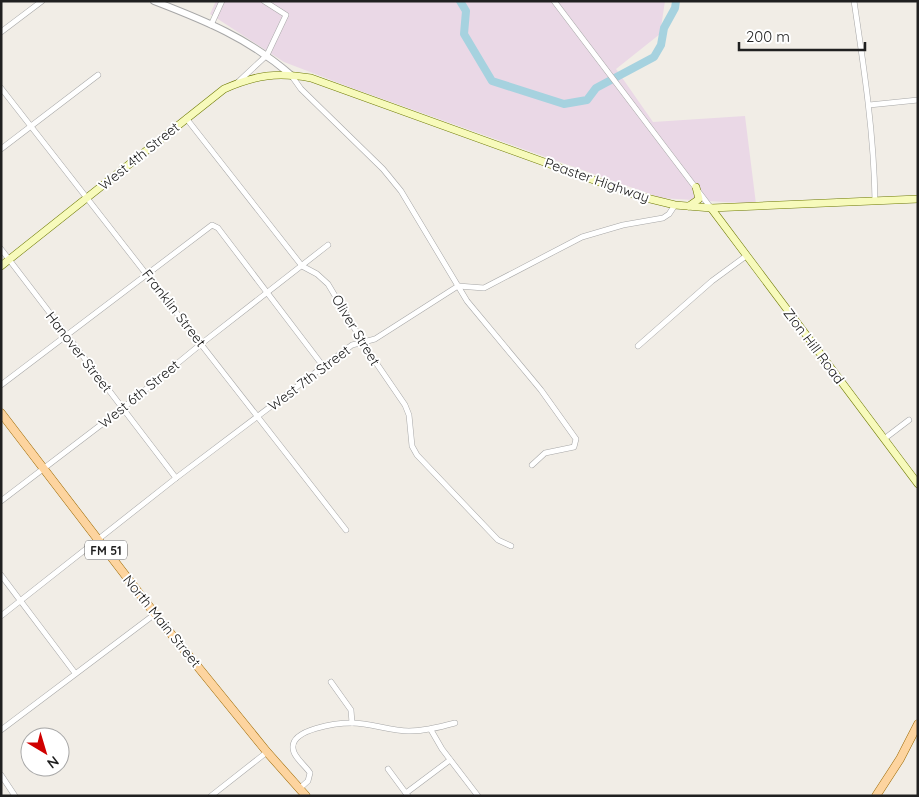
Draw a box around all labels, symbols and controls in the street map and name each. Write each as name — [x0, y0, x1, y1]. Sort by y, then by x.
scale bar — [739, 20, 865, 52]
text: 200 m — [746, 27, 790, 46]
street label: West 4th Street — [95, 118, 183, 194]
street label: Peaster Highway — [542, 154, 652, 206]
street label: Franklin Street — [138, 266, 210, 351]
street label: Oliver Street — [328, 291, 384, 369]
street label: Zion Hill Road — [780, 304, 848, 388]
street label: Hanover Street — [42, 308, 116, 396]
street label: West 7th Street — [264, 341, 354, 415]
street label: West 6th Street — [95, 356, 183, 432]
road number: FM 51 — [85, 540, 127, 560]
street label: North Main Street — [119, 571, 205, 671]
north arrow — [20, 727, 70, 777]
text: N — [43, 752, 63, 773]

